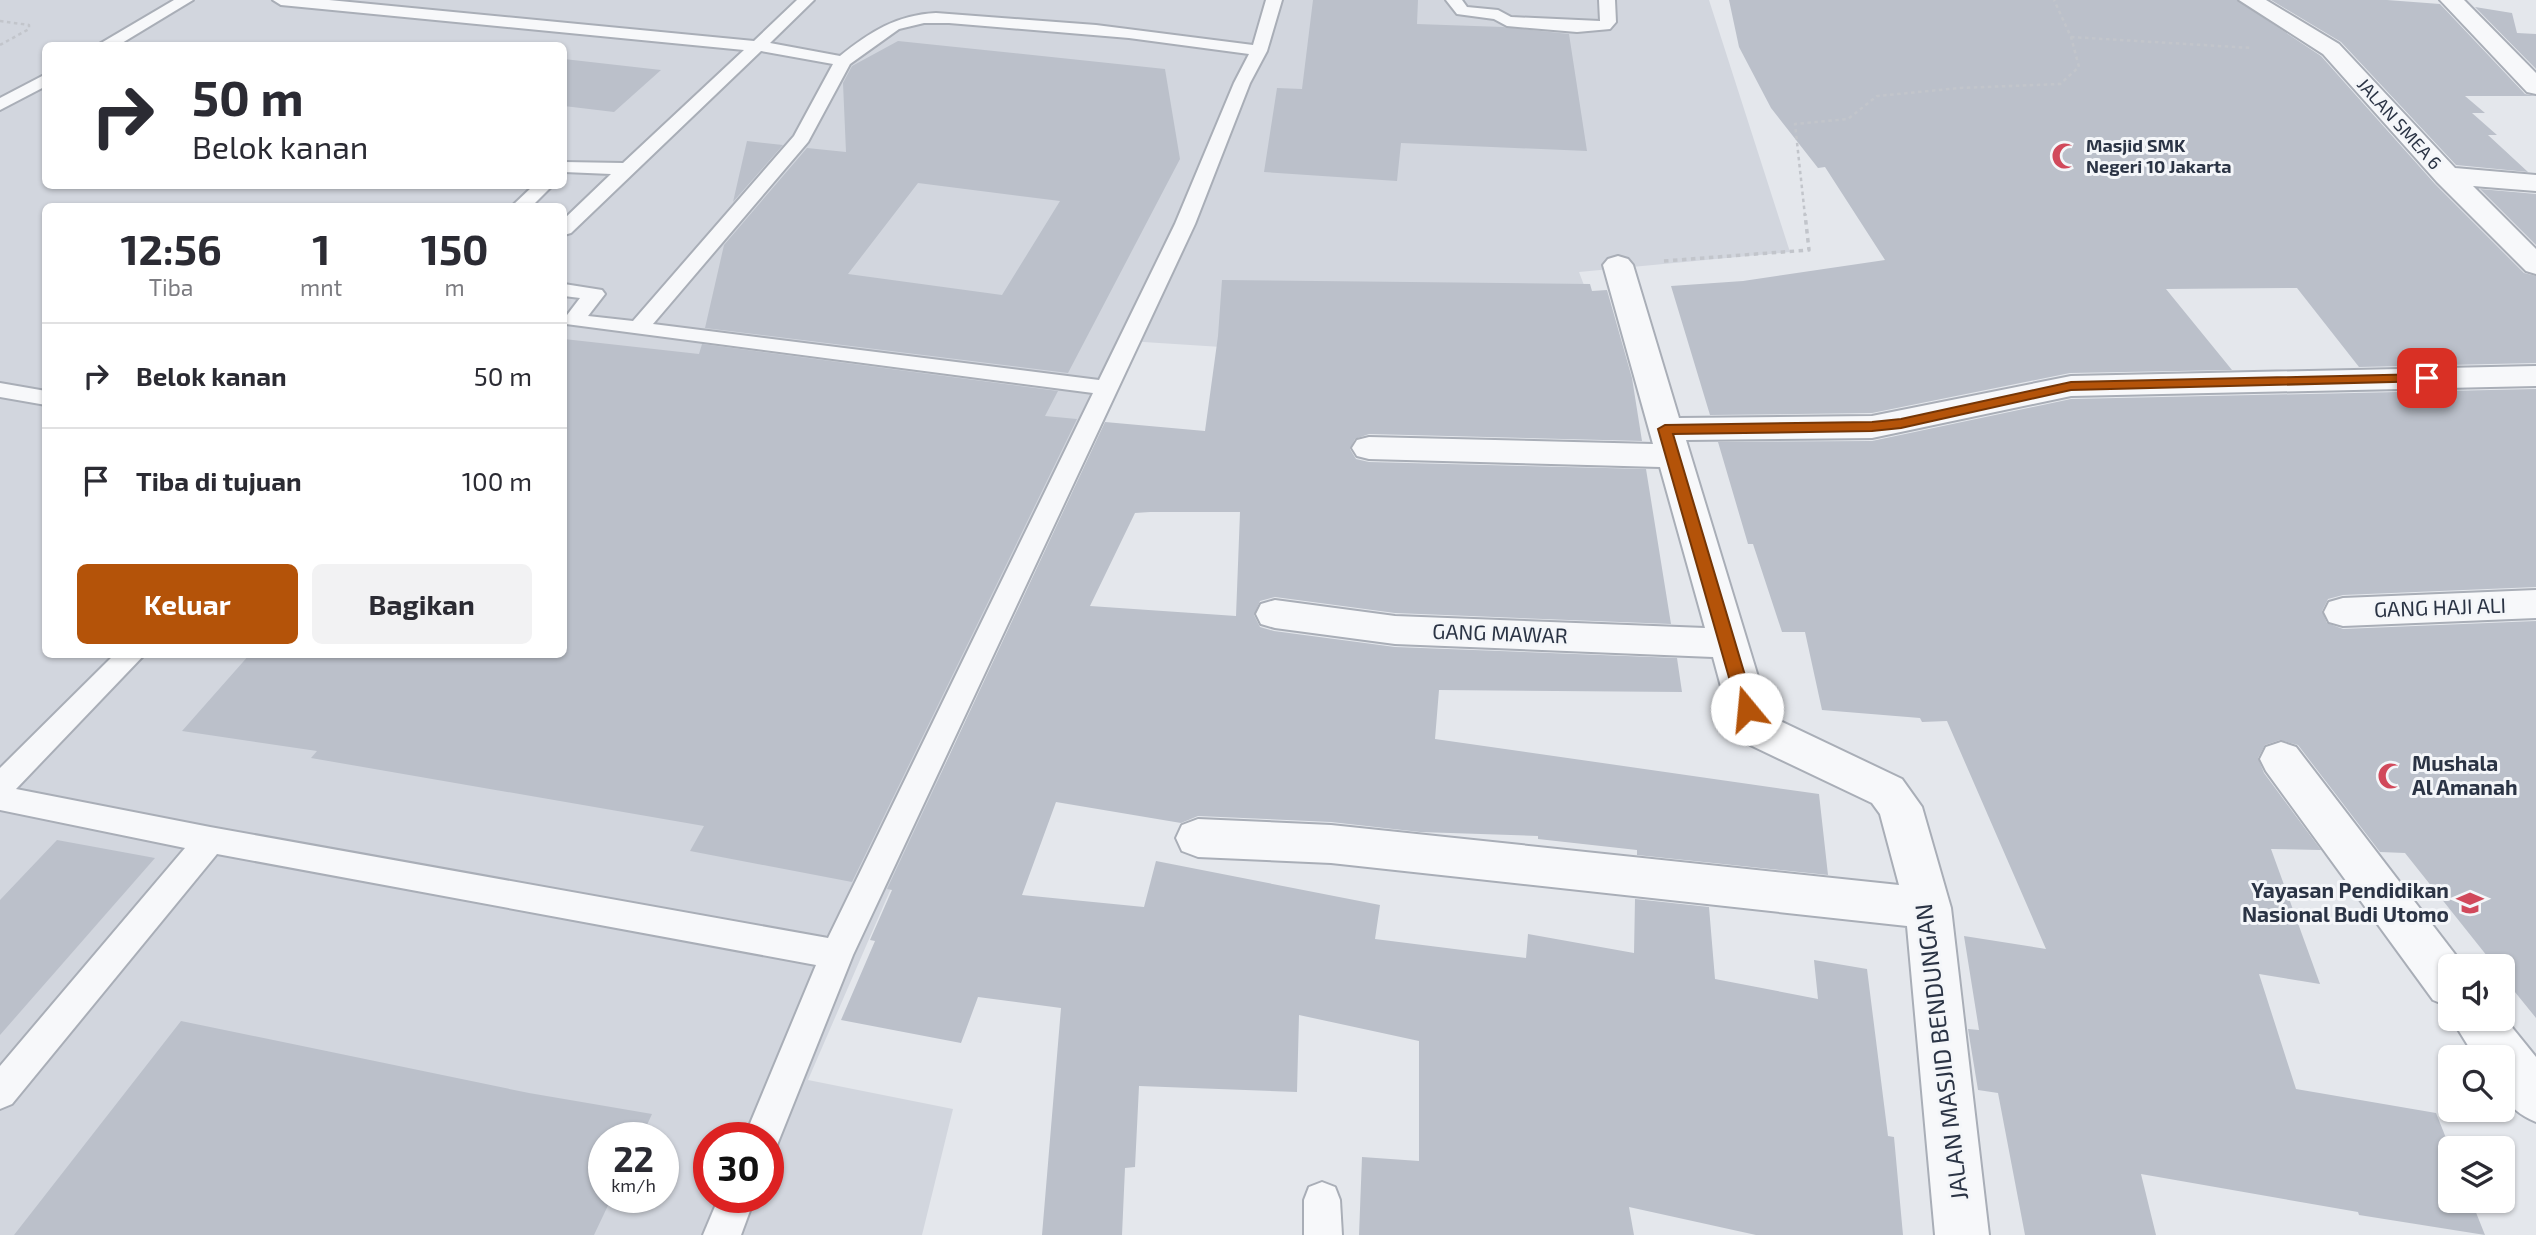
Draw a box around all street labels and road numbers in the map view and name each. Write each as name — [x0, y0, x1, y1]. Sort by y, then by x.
street label: JALAN SMEA 6 — [2353, 73, 2447, 174]
street label: GANG HAJI ALI — [2373, 592, 2506, 621]
street label: GANG MAWAR — [1432, 618, 1568, 647]
street label: JALAN MASJID BENDUNGAN — [1908, 902, 1973, 1202]

